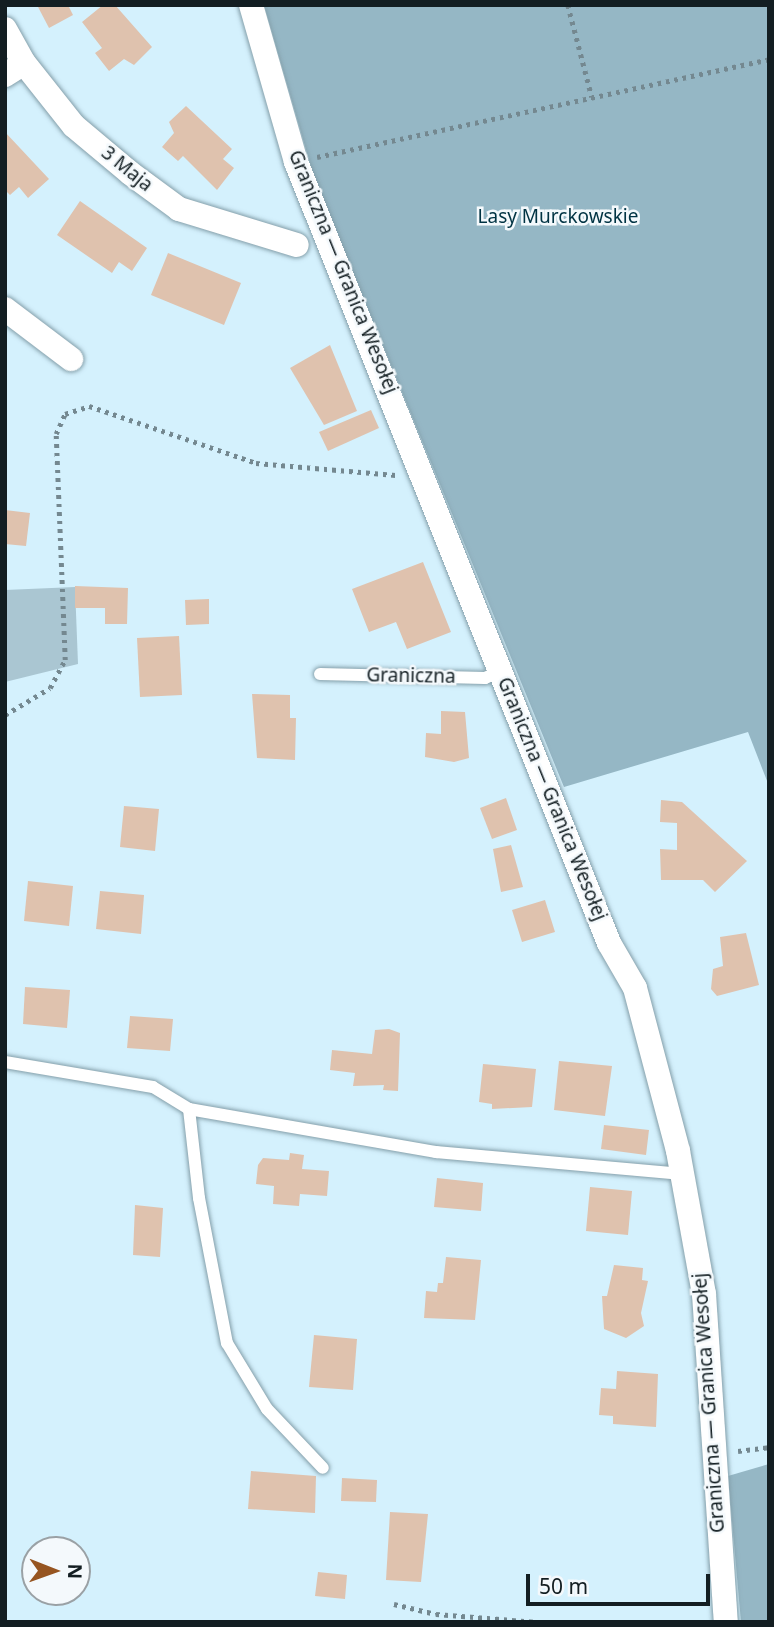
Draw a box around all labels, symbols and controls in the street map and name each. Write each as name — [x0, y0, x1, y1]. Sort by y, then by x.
street label: 3 Maja — [97, 141, 157, 197]
street label: Graniczna — Granica Wesołej — [284, 147, 402, 397]
park label: Lasy Murckowskie — [478, 206, 638, 228]
street label: Graniczna — [366, 664, 456, 688]
street label: Graniczna — Granica Wesołej — [493, 674, 611, 924]
street label: Graniczna — Granica Wesołej — [689, 1272, 729, 1534]
north arrow — [21, 1536, 91, 1606]
scale bar — [529, 1560, 713, 1604]
text: N — [62, 1563, 88, 1579]
text: 50 m — [539, 1572, 588, 1600]

